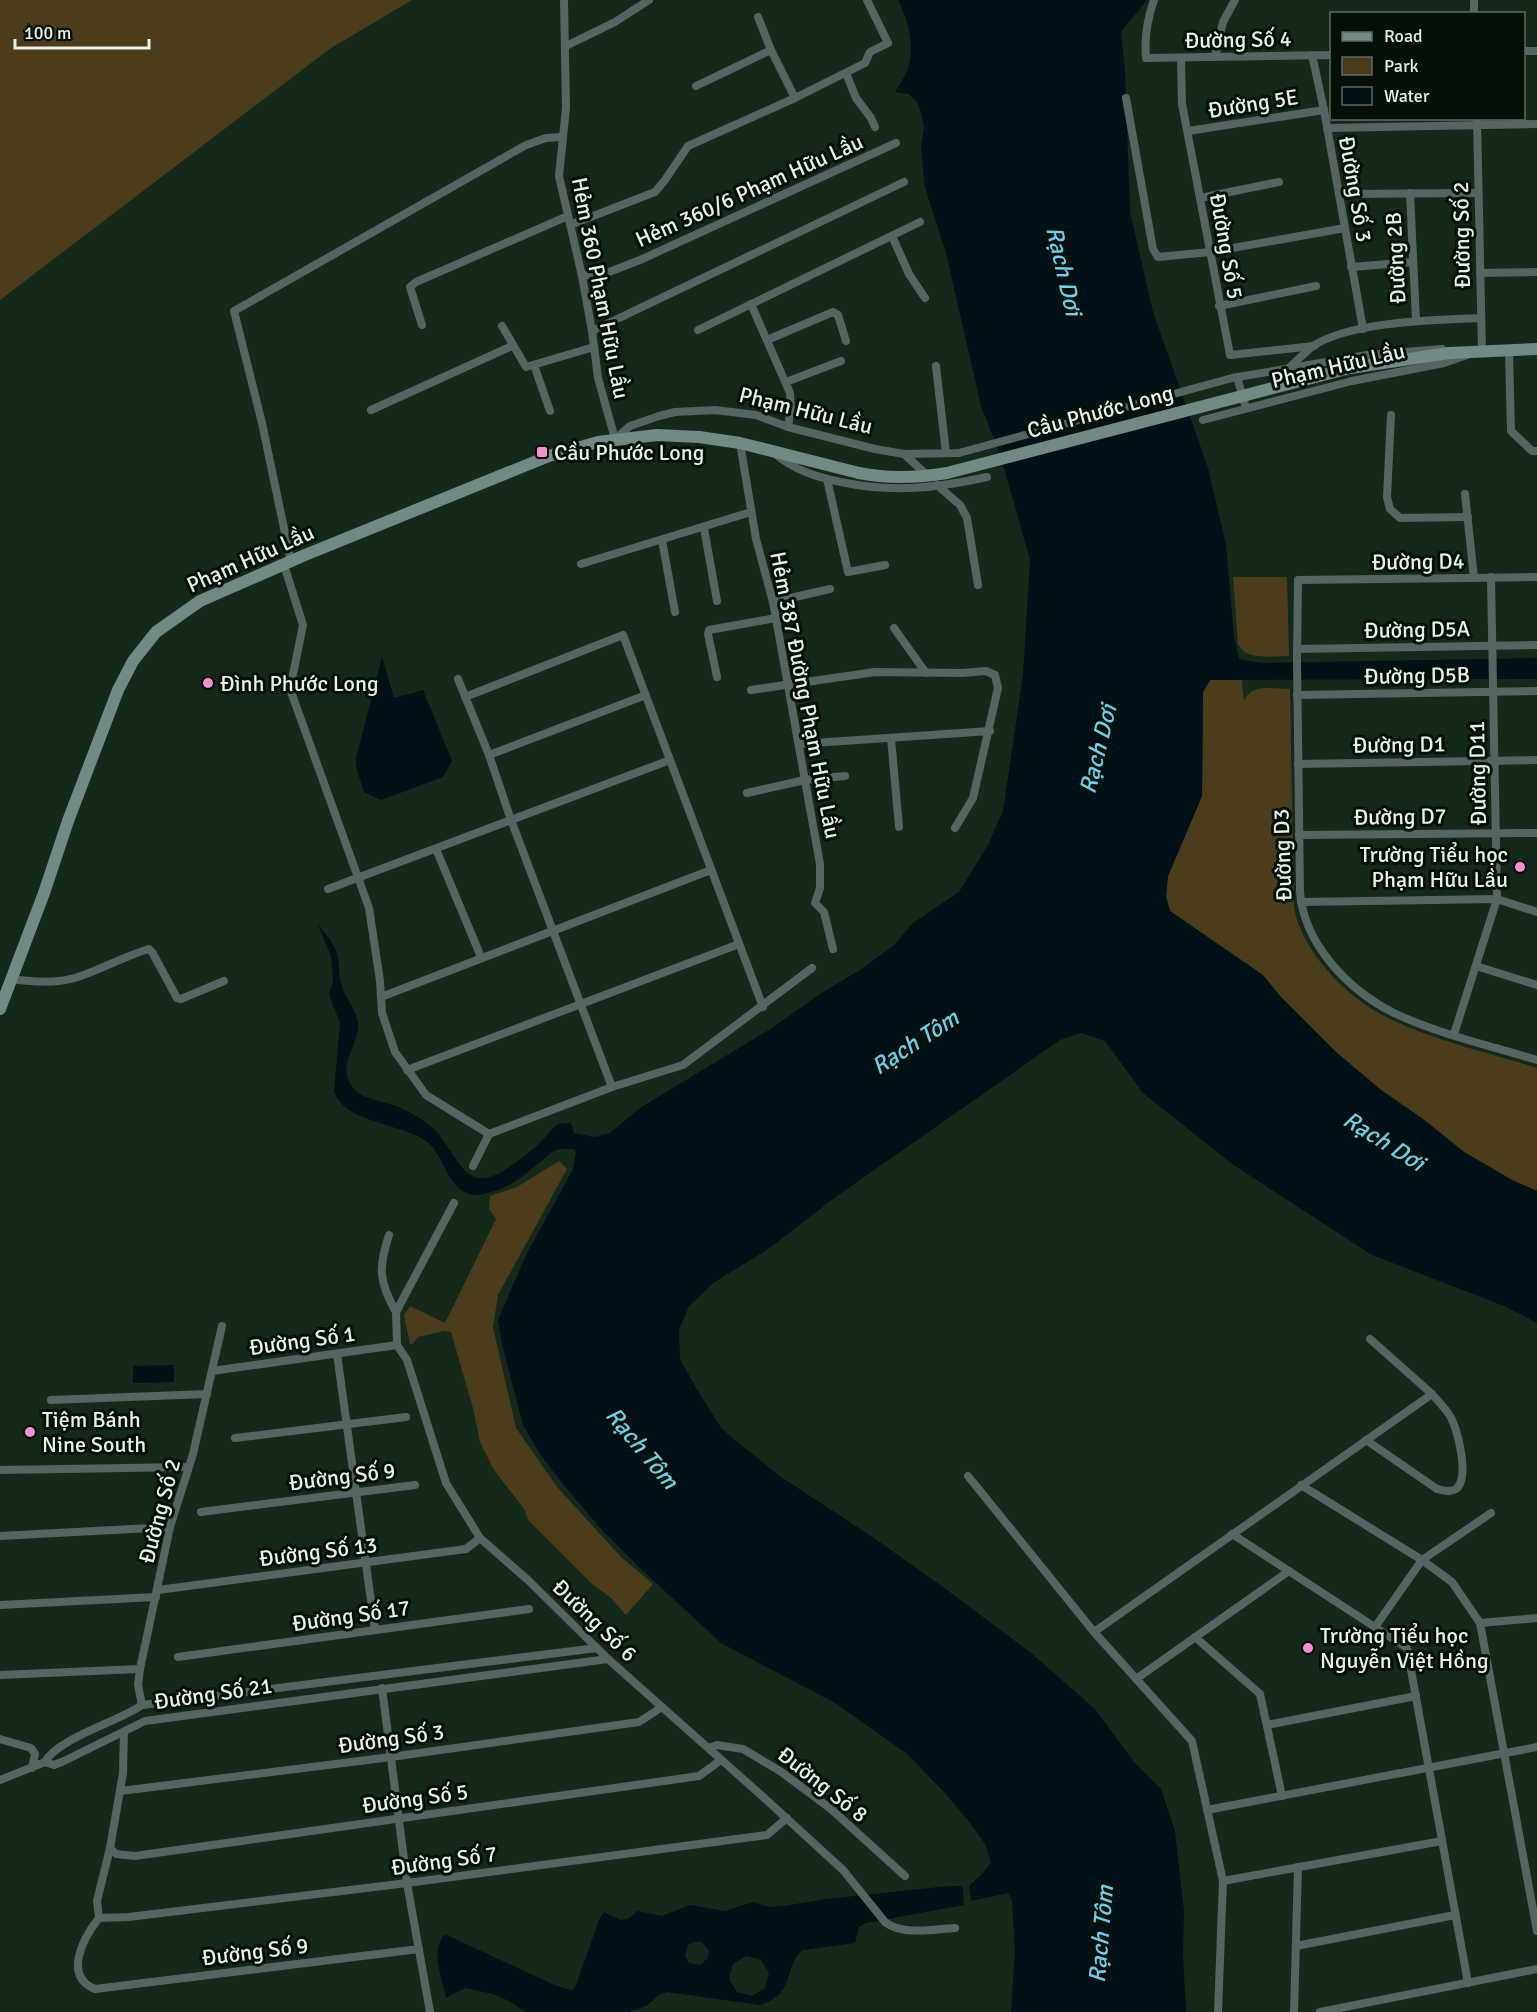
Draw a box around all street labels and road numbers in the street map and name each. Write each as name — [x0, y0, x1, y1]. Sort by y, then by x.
street label: Đường Số 4 — [1184, 25, 1292, 54]
street label: Đường 5E — [1206, 83, 1300, 124]
street label: Hẻm 360/6 Phạm Hữu Lầu — [631, 128, 867, 253]
street label: Đường Số 3 — [1333, 134, 1378, 244]
street label: Hẻm 360 Phạm Hữu Lầu — [566, 175, 635, 401]
street label: Đường Số 2 — [1447, 181, 1476, 289]
street label: Đường Số 5 — [1204, 191, 1249, 301]
street label: Đường 2B — [1380, 211, 1411, 305]
street label: Phạm Hữu Lầu — [1269, 337, 1408, 394]
street label: Cầu Phước Long — [1024, 379, 1176, 444]
street label: Phạm Hữu Lầu — [736, 381, 875, 440]
street label: Phạm Hữu Lầu — [182, 518, 318, 599]
street label: Đường D4 — [1371, 547, 1465, 576]
street label: Hẻm 387 Đường Phạm Hữu Lầu — [764, 549, 847, 841]
street label: Đường D5A — [1364, 615, 1471, 644]
street label: Đường D5B — [1364, 661, 1470, 690]
street label: Đường D11 — [1463, 720, 1492, 826]
street label: Đường D1 — [1352, 730, 1446, 759]
street label: Đường D7 — [1353, 802, 1447, 831]
street label: Đường D3 — [1267, 808, 1298, 902]
street label: Đường Số 1 — [247, 1320, 357, 1361]
street label: Đường Số 2 — [133, 1456, 186, 1566]
street label: Đường Số 9 — [287, 1457, 397, 1496]
street label: Đường Số 13 — [257, 1531, 379, 1572]
street label: Đường Số 6 — [547, 1573, 643, 1667]
street label: Đường Số 17 — [290, 1594, 412, 1637]
street label: Đường Số 21 — [152, 1672, 274, 1715]
street label: Đường Số 3 — [336, 1718, 446, 1759]
street label: Đường Số 8 — [772, 1741, 873, 1828]
street label: Đường Số 5 — [360, 1778, 470, 1819]
street label: Đường Số 7 — [389, 1840, 499, 1881]
street label: Đường Số 9 — [200, 1932, 310, 1971]

